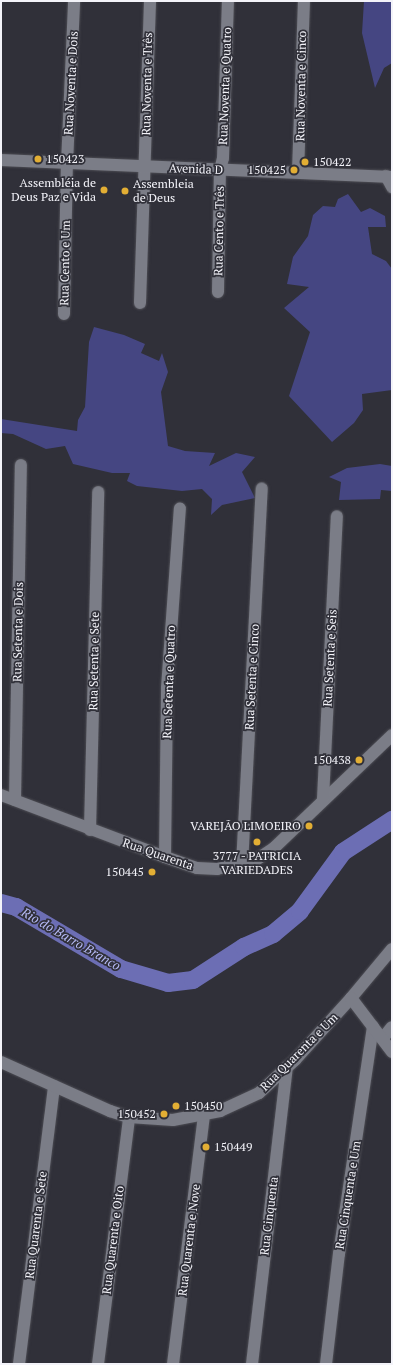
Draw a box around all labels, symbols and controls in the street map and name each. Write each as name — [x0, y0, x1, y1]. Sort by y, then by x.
street label: Rua Noventa e Quatro — [216, 27, 234, 145]
street label: Rua Noventa e Dois — [61, 31, 81, 135]
street label: Rua Noventa e Cinco — [293, 31, 309, 141]
street label: Rua Noventa e Três — [139, 32, 155, 136]
place label: 150423 — [46, 152, 84, 166]
marker: 150423 — [33, 154, 43, 164]
place label: 150422 — [313, 155, 351, 169]
marker: 150422 — [300, 157, 310, 167]
street label: Avenida D — [169, 161, 223, 177]
place label: 150425 — [248, 163, 286, 177]
marker: 150425 — [289, 165, 299, 175]
place label: Assembléia de Deus Paz e Vida — [11, 176, 96, 204]
place label: Assembleia de Deus — [133, 177, 194, 205]
marker: Assembléia de Deus Paz e Vida — [99, 185, 109, 195]
marker: Assembleia de Deus — [120, 186, 130, 196]
street label: Rua Cento e Três — [211, 186, 227, 276]
street label: Rua Cento e Um — [57, 220, 73, 306]
street label: Rua Setenta e Dois — [10, 582, 26, 682]
street label: Rua Setenta e Seis — [320, 609, 340, 707]
street label: Rua Setenta e Sete — [86, 611, 102, 711]
street label: Rua Setenta e Cinco — [242, 623, 262, 731]
street label: Rua Setenta e Quatro — [160, 625, 178, 739]
place label: 150438 — [313, 753, 351, 767]
marker: 150438 — [354, 755, 364, 765]
place label: VAREJÃO LIMOEIRO — [190, 819, 301, 833]
marker: VAREJÃO LIMOEIRO — [304, 821, 314, 831]
street label: Rua Quarenta — [121, 835, 195, 873]
marker: 3777 - PATRICIA VARIEDADES — [252, 837, 262, 847]
place label: 3777 - PATRICIA VARIEDADES — [212, 849, 302, 877]
place label: 150445 — [106, 865, 144, 879]
marker: 150445 — [147, 867, 157, 877]
water label: Rio do Barro Branco — [19, 904, 123, 974]
street label: Rua Quarenta e Um — [257, 1010, 341, 1094]
place label: 150450 — [184, 1099, 222, 1113]
marker: 150450 — [171, 1101, 181, 1111]
place label: 150452 — [118, 1107, 156, 1121]
marker: 150452 — [159, 1109, 169, 1119]
place label: 150449 — [214, 1140, 252, 1154]
street label: Rua Cinquenta e Um — [332, 1140, 364, 1250]
marker: 150449 — [201, 1142, 211, 1152]
street label: Rua Quarenta e Sete — [22, 1170, 50, 1280]
street label: Rua Cinquenta — [257, 1176, 281, 1256]
street label: Rua Quarenta e Nove — [175, 1183, 203, 1297]
street label: Rua Quarenta e Oito — [99, 1185, 127, 1295]

